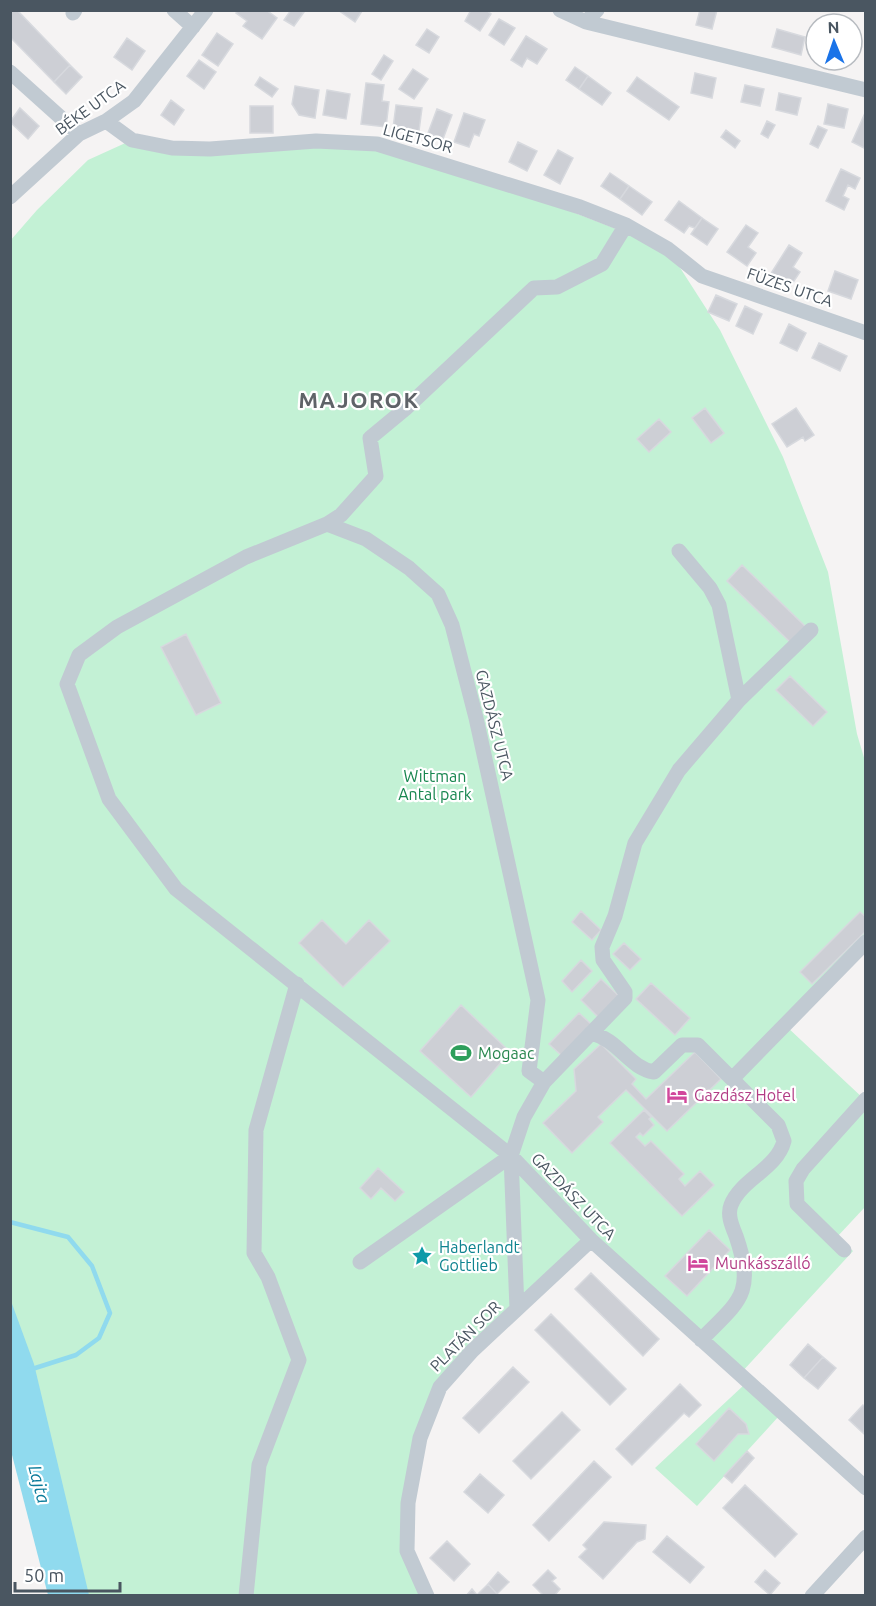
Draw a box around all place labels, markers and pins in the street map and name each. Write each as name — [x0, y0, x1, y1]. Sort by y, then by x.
sports icon: Mogaac — [449, 1041, 473, 1065]
place label: Mogaac — [478, 1044, 535, 1062]
hotel icon: Gazdász Hotel — [665, 1083, 689, 1107]
place label: Gazdász Hotel — [694, 1086, 795, 1104]
place label: Haberlandt Gottlieb — [439, 1238, 521, 1274]
place icon: Haberlandt Gottlieb — [410, 1244, 434, 1268]
hotel icon: Munkásszálló — [686, 1251, 710, 1275]
place label: Munkásszálló — [715, 1254, 811, 1272]

